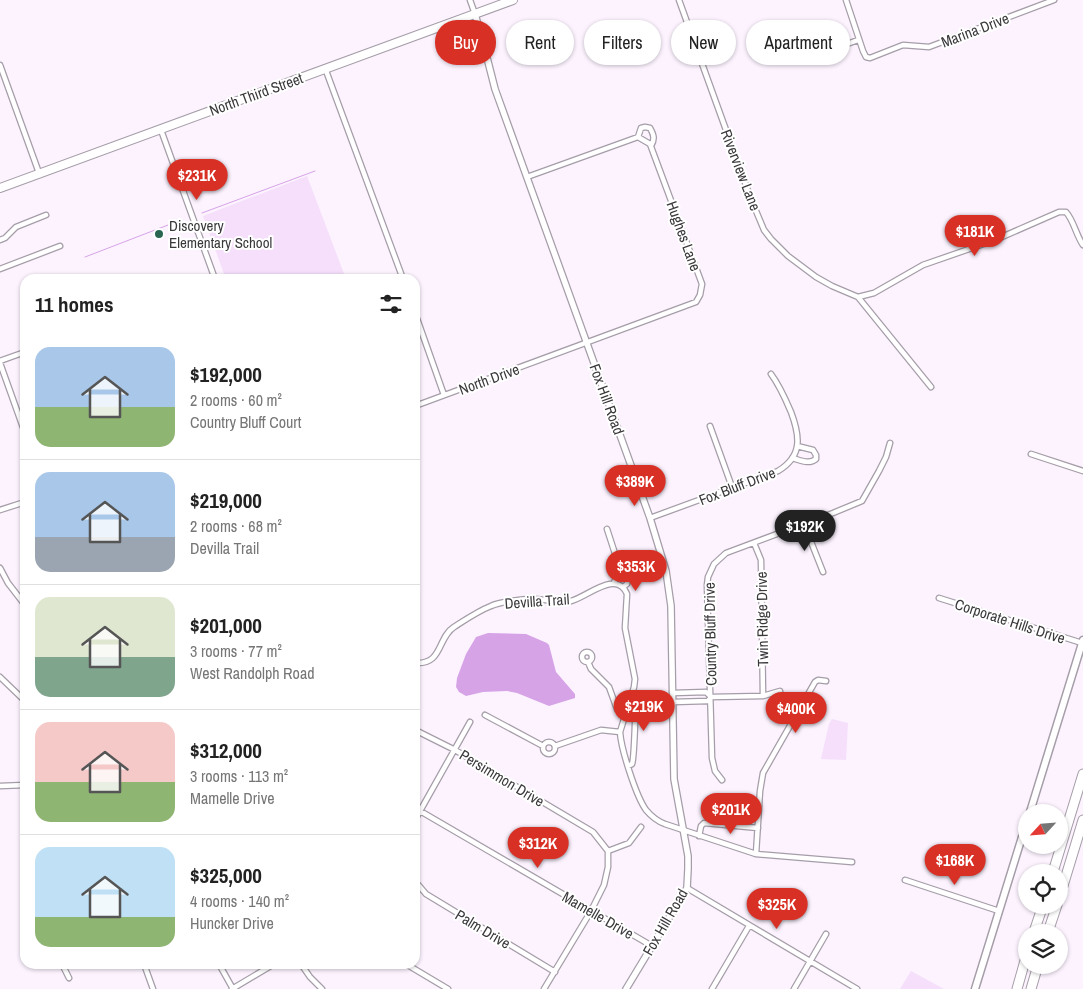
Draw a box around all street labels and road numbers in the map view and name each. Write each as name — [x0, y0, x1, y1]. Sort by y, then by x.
street label: Marina Drive — [938, 7, 1012, 53]
street label: North Third Street — [206, 67, 306, 121]
street label: Riverview Lane — [716, 126, 766, 214]
street label: Hughes Lane — [662, 198, 706, 274]
street label: North Drive — [456, 358, 522, 400]
street label: Fox Hill Road — [584, 361, 630, 437]
street label: Fox Bluff Drive — [696, 462, 779, 510]
street label: Twin Ridge Drive — [751, 571, 773, 667]
street label: Country Bluff Drive — [699, 582, 721, 686]
street label: Devilla Trail — [504, 588, 570, 614]
street label: Corporate Hills Drive — [952, 593, 1068, 649]
street label: Persimmon Drive — [456, 744, 549, 812]
street label: Fox Hill Road — [637, 885, 693, 959]
street label: Mamelle Drive — [558, 886, 638, 944]
street label: Palm Drive — [452, 904, 515, 954]

